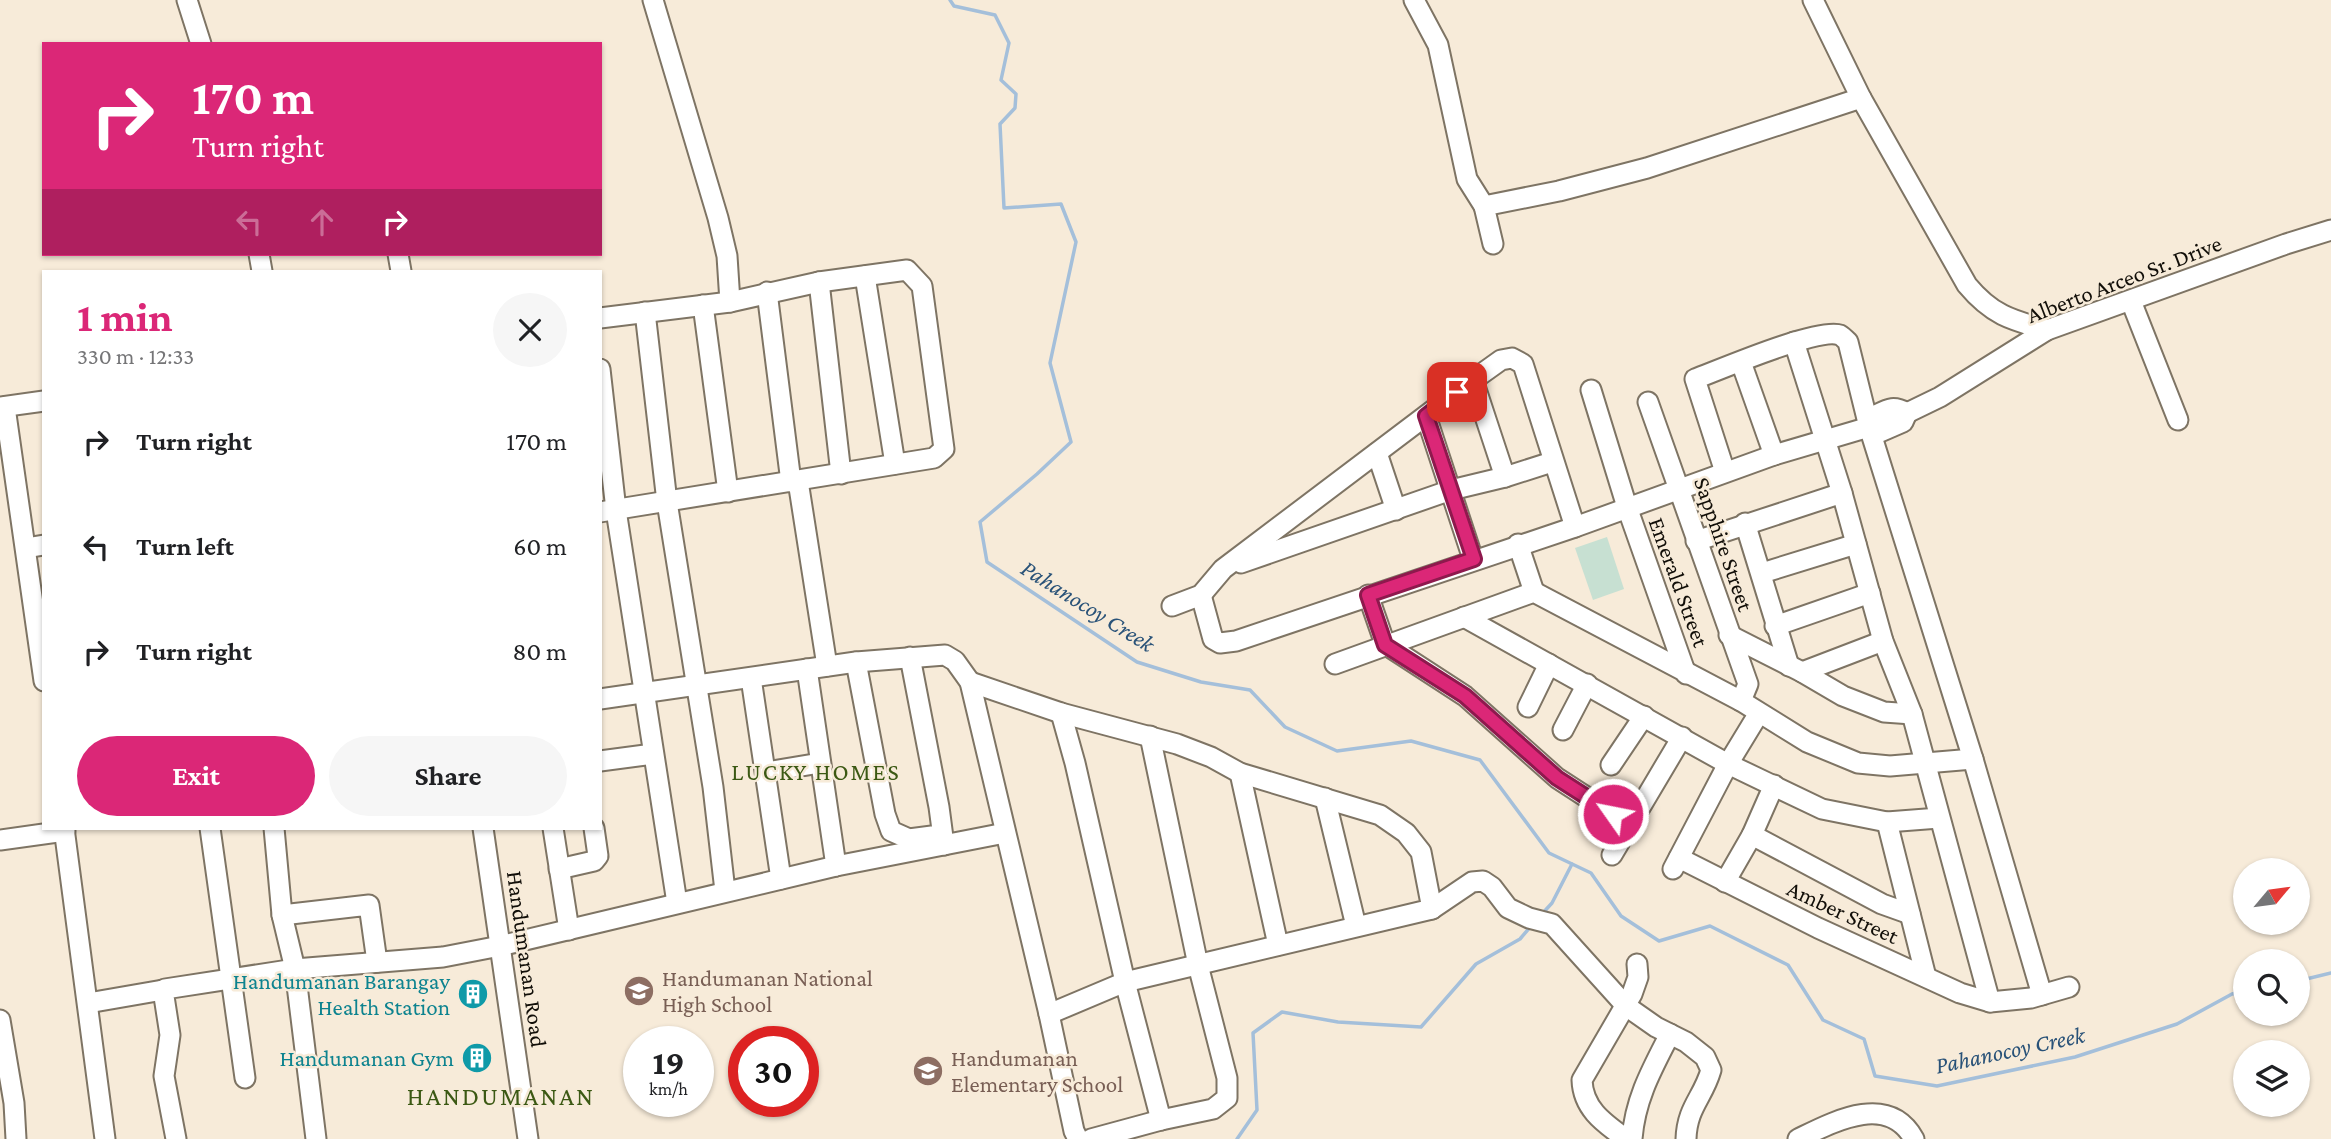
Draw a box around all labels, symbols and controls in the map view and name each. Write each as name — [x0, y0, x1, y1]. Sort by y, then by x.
icon: right — [77, 70, 168, 161]
text: 170 m — [192, 70, 314, 125]
text: Turn right — [192, 128, 324, 164]
icon: left — [230, 203, 268, 241]
icon: ahead — [303, 203, 341, 241]
icon: right — [376, 203, 414, 241]
street label: Alberto Arceo Sr. Drive — [2023, 230, 2225, 328]
text: 1 min — [77, 293, 173, 340]
button: close — [493, 293, 567, 367]
text: 330 m · 12:33 — [77, 343, 194, 369]
pin — [1427, 362, 1487, 422]
icon: arrive — [1438, 373, 1476, 411]
icon: right — [77, 423, 115, 461]
text: Turn right — [136, 427, 252, 456]
text: 170 m — [506, 427, 567, 456]
street label: Sapphire Street — [1689, 474, 1759, 615]
street label: Emerald Street — [1644, 514, 1715, 651]
icon: left — [77, 528, 115, 566]
text: Turn left — [136, 532, 234, 561]
text: 60 m — [513, 532, 567, 561]
water label: Pahanocoy Creek — [1017, 554, 1161, 658]
icon: right — [77, 633, 115, 671]
text: Turn right — [136, 637, 252, 666]
text: 80 m — [513, 637, 567, 666]
button: Exit — [77, 736, 315, 816]
button: Share — [329, 736, 567, 816]
district label: LUCKY HOMES — [731, 758, 901, 785]
position arrow — [1576, 777, 1650, 851]
north arrow — [2233, 858, 2310, 934]
map controls — [2233, 858, 2310, 1117]
street label: Handumanan Road — [502, 869, 552, 1049]
street label: Amber Street — [1783, 875, 1903, 949]
button: search — [2233, 949, 2310, 1026]
place label: Handumanan National High School — [662, 965, 873, 1017]
place label: Handumanan Barangay Health Station — [233, 968, 450, 1020]
school or university icon: Handumanan National High School — [622, 974, 656, 1008]
building icon: Handumanan Barangay Health Station — [456, 977, 490, 1011]
water label: Pahanocoy Creek — [1933, 1020, 2089, 1079]
speed limit sign: 30 — [728, 1026, 819, 1117]
button: layers — [2233, 1040, 2310, 1117]
building icon: Handumanan Gym — [460, 1041, 494, 1075]
text: 19 — [652, 1043, 685, 1082]
place label: Handumanan Gym — [279, 1045, 454, 1071]
place label: Handumanan Elementary School — [951, 1045, 1123, 1097]
school or university icon: Handumanan Elementary School — [911, 1054, 945, 1088]
text: km/h — [649, 1079, 688, 1099]
district label: HANDUMANAN — [407, 1082, 595, 1111]

